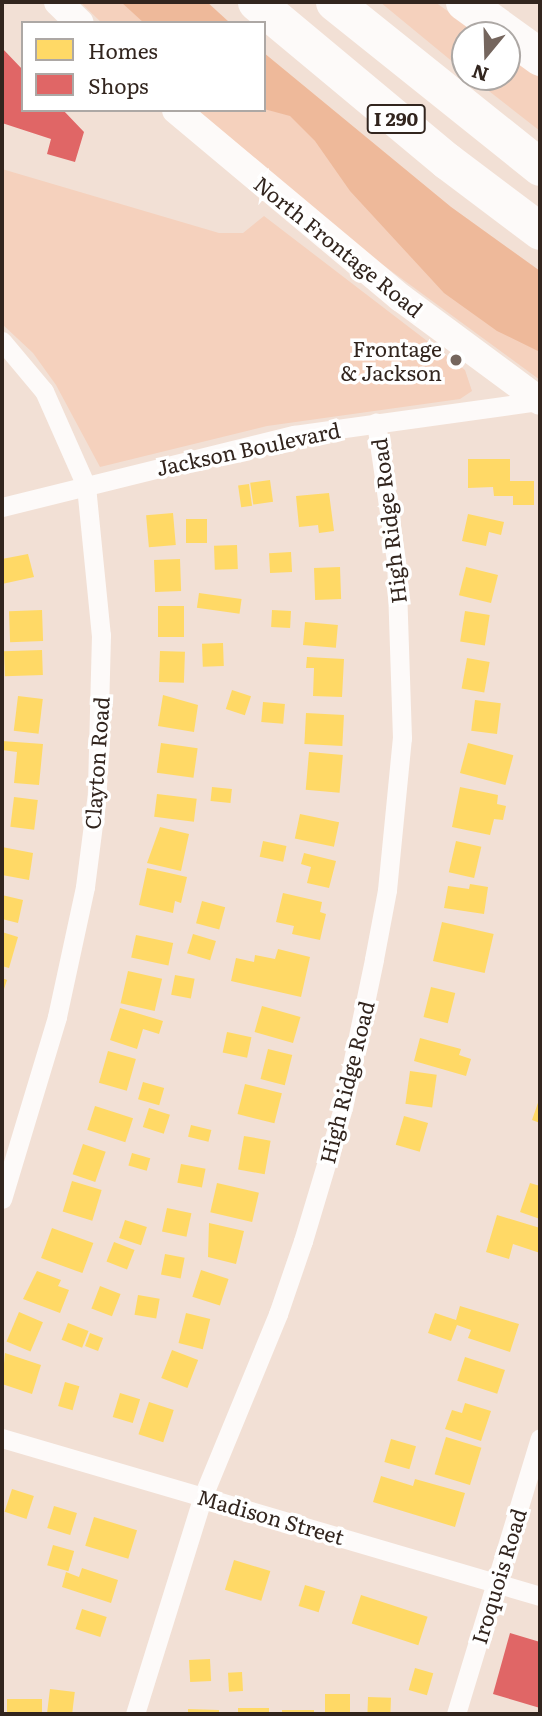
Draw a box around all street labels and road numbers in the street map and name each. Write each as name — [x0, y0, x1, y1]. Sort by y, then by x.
road number: I 290 — [366, 104, 426, 134]
street label: North Frontage Road — [250, 170, 428, 322]
street label: Jackson Boulevard — [154, 416, 342, 480]
street label: High Ridge Road — [365, 437, 411, 605]
street label: Clayton Road — [79, 696, 113, 830]
street label: High Ridge Road — [314, 998, 378, 1166]
street label: Madison Street — [195, 1483, 347, 1549]
street label: Iroquois Road — [465, 1505, 531, 1647]

